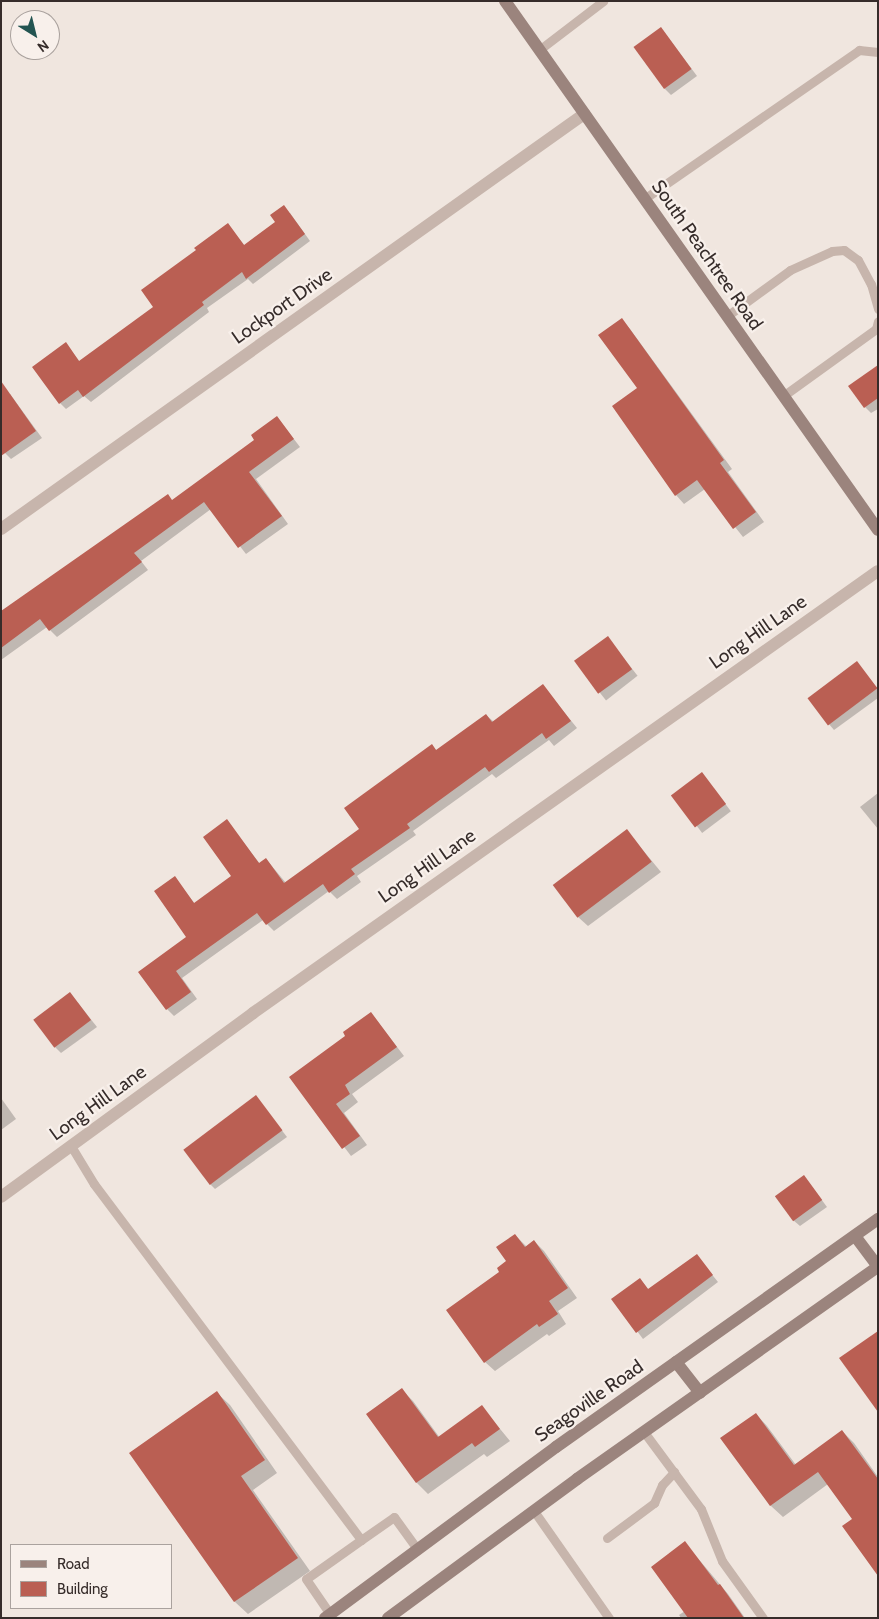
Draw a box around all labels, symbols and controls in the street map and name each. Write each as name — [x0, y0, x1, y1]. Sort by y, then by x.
north arrow — [10, 10, 60, 60]
text: N — [34, 36, 53, 57]
street label: South Peachtree Road — [647, 176, 767, 334]
street label: Lockport Drive — [227, 263, 337, 349]
street label: Long Hill Lane — [705, 590, 811, 674]
street label: Long Hill Lane — [374, 824, 480, 908]
street label: Long Hill Lane — [45, 1060, 151, 1146]
street label: Seagoville Road — [530, 1355, 648, 1447]
legend — [10, 1544, 172, 1609]
text: Road — [57, 1555, 90, 1573]
text: Building — [57, 1580, 108, 1598]

